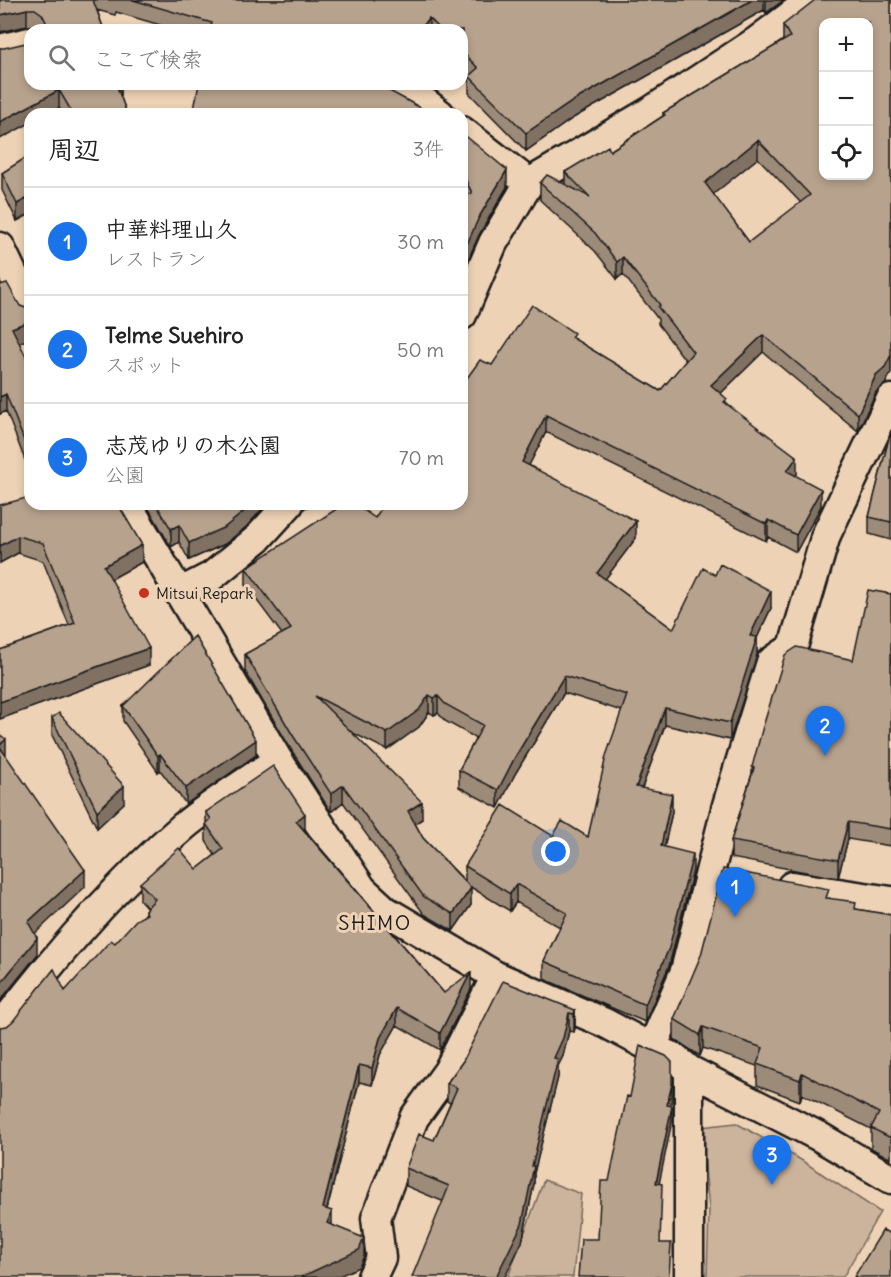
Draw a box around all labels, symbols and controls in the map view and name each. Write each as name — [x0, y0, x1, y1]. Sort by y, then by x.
map controls — [819, 18, 873, 180]
button: + — [819, 18, 873, 72]
search box — [24, 24, 468, 90]
icon: search — [45, 41, 78, 74]
text: ここで検索 — [93, 45, 203, 73]
button: − — [819, 72, 873, 126]
button: locate — [819, 126, 873, 180]
text: 周辺 — [48, 133, 100, 166]
text: 3件 — [413, 136, 444, 161]
text: 中華料理山久 — [105, 215, 237, 243]
text: 1 — [64, 229, 71, 254]
text: 30 m — [397, 229, 444, 254]
text: レストラン — [105, 246, 207, 271]
text: Telme Suehiro — [105, 321, 244, 349]
text: 2 — [62, 337, 73, 362]
text: 50 m — [397, 337, 444, 362]
text: スポット — [105, 352, 185, 377]
text: 志茂ゆりの木公園 — [105, 431, 281, 459]
text: 3 — [62, 445, 73, 470]
text: 70 m — [399, 445, 444, 470]
text: 公園 — [105, 462, 145, 487]
place label: Mitsui Repark — [156, 583, 253, 603]
marker: Mitsui Repark — [137, 586, 151, 600]
pin: 2 — [806, 706, 844, 756]
your location — [541, 837, 570, 866]
pin: 1 — [716, 868, 754, 917]
district label: SHIMO — [338, 910, 412, 935]
pin: 3 — [752, 1136, 792, 1185]

